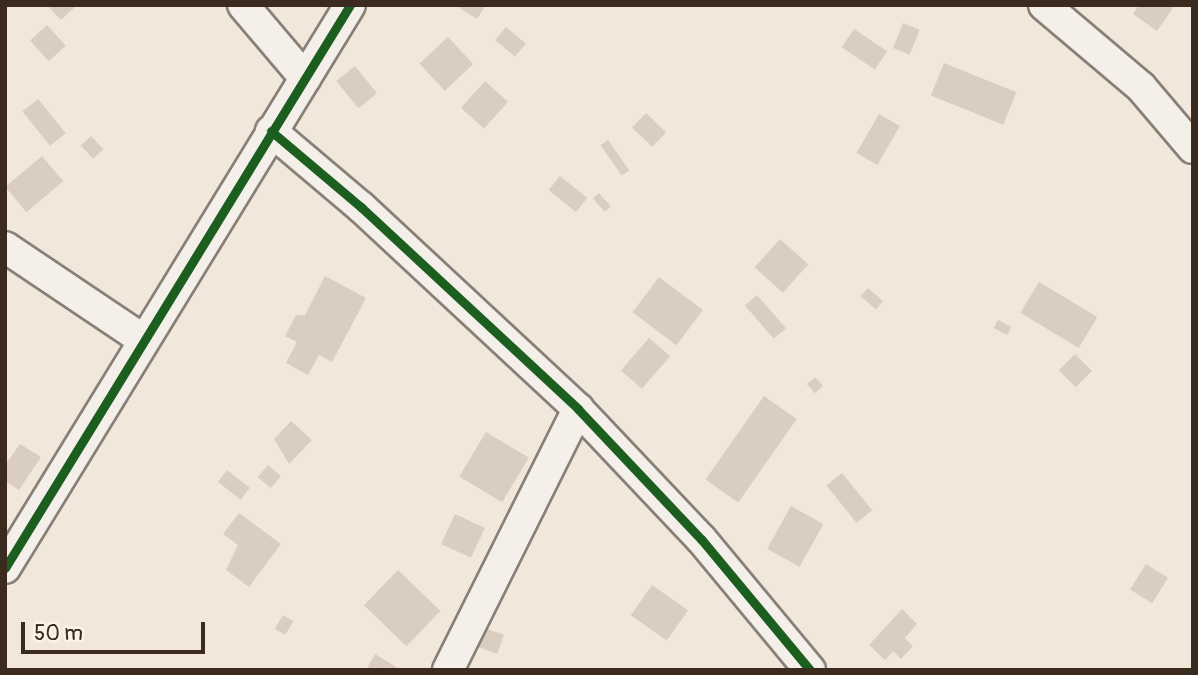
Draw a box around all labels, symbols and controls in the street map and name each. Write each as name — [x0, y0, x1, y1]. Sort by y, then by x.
scale bar — [24, 608, 208, 652]
text: 50 m — [34, 620, 83, 647]

